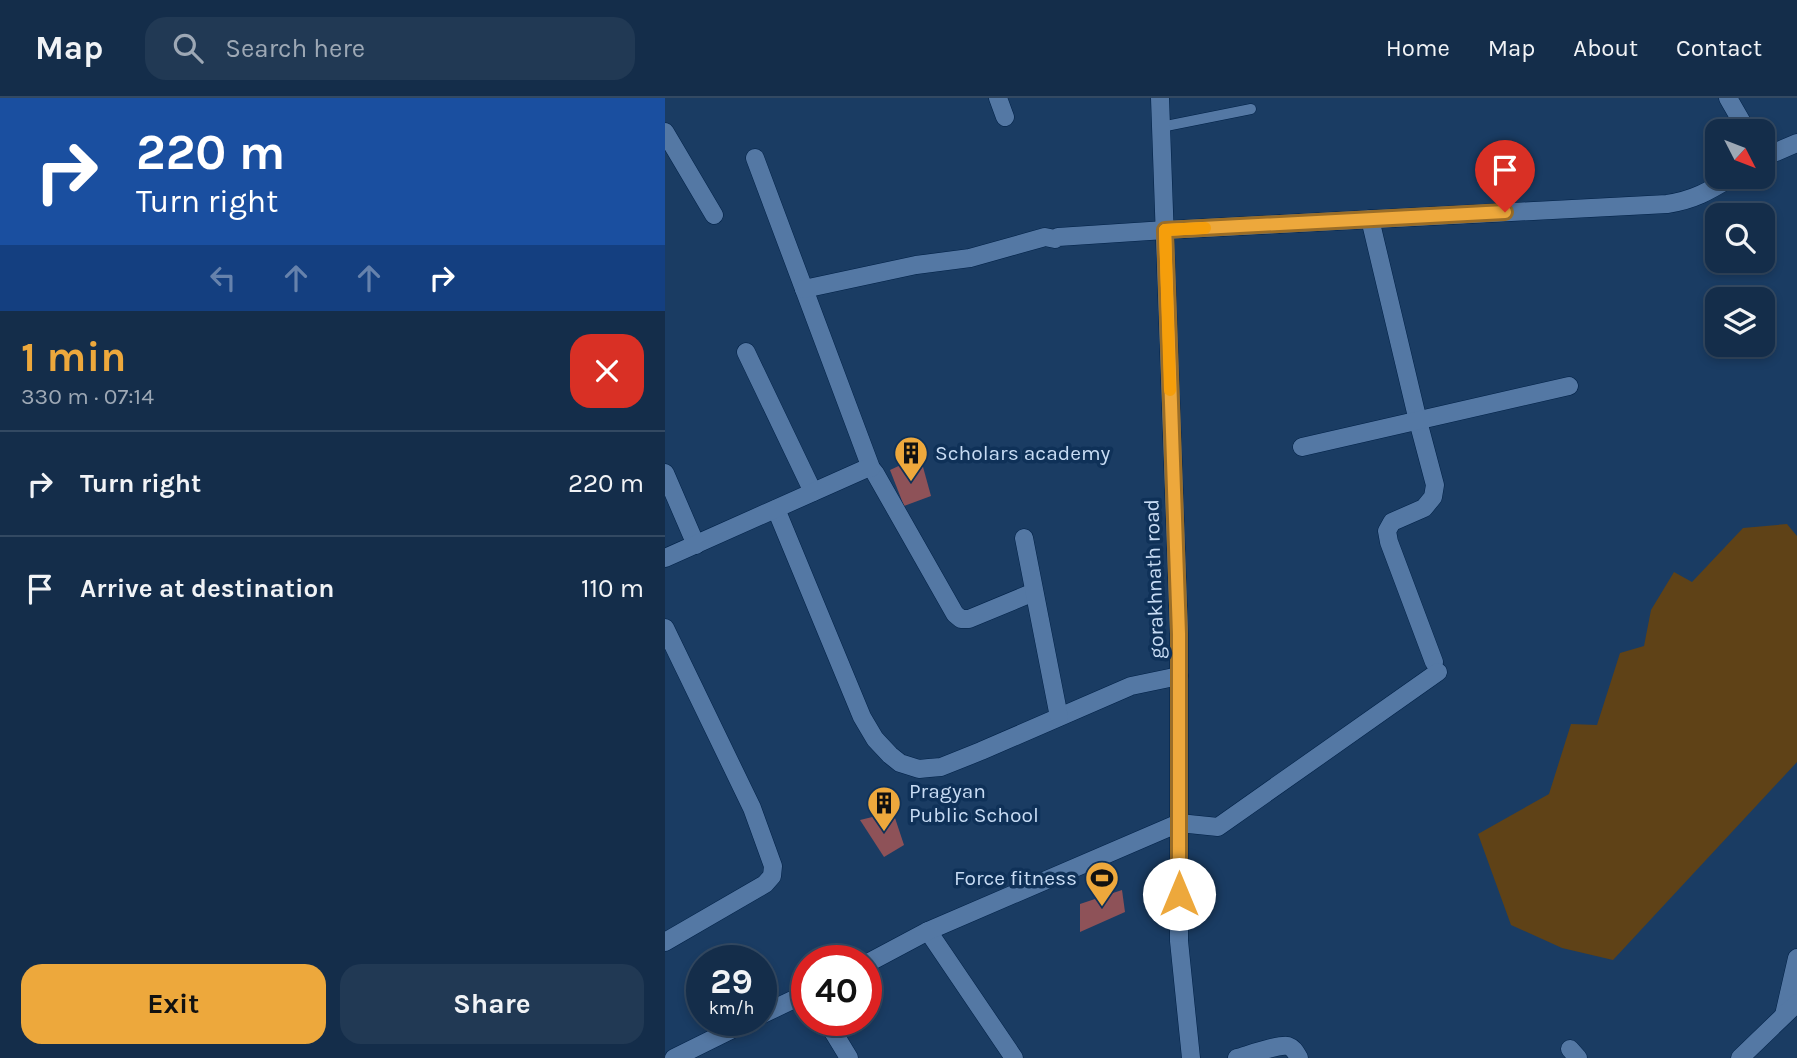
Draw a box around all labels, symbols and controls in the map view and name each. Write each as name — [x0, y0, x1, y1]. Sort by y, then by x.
search box — [145, 17, 635, 80]
text: Map — [35, 29, 103, 67]
icon: search — [169, 29, 207, 67]
text: Search here — [225, 33, 365, 64]
text: Home — [1386, 34, 1450, 62]
text: Map — [1488, 34, 1535, 62]
text: About — [1573, 34, 1638, 62]
text: Contact — [1676, 34, 1762, 62]
north arrow — [1705, 119, 1775, 189]
map controls — [1705, 119, 1775, 357]
text: 220 m — [136, 124, 285, 181]
icon: right — [21, 126, 112, 217]
pin — [1475, 140, 1535, 212]
icon: arrive — [1486, 151, 1524, 189]
text: Turn right — [136, 183, 278, 220]
button: search — [1705, 203, 1775, 273]
icon: left — [204, 259, 242, 297]
icon: ahead — [277, 259, 315, 297]
icon: ahead — [350, 259, 388, 297]
icon: right — [423, 259, 461, 297]
button: layers — [1705, 287, 1775, 357]
text: 1 min — [21, 332, 126, 382]
button: close — [570, 334, 644, 408]
text: 330 m · 07:14 — [21, 383, 154, 410]
building icon: Scholars academy — [892, 434, 930, 483]
place label: Scholars academy — [935, 441, 1111, 465]
icon: right — [21, 465, 59, 503]
text: Turn right — [80, 468, 201, 499]
text: 220 m — [568, 468, 644, 499]
street label: gorakhnath road — [1139, 499, 1169, 659]
icon: arrive — [21, 570, 59, 608]
text: Arrive at destination — [80, 573, 334, 604]
text: 110 m — [581, 573, 644, 604]
place label: Pragyan Public School — [909, 779, 1039, 827]
building icon: Pragyan Public School — [865, 784, 903, 833]
position arrow — [1142, 857, 1216, 931]
sports icon: Force fitness — [1083, 859, 1121, 908]
place label: Force fitness — [954, 866, 1077, 890]
speed limit sign: 40 — [791, 945, 882, 1036]
text: 29 — [710, 961, 753, 1002]
button: Exit — [21, 964, 326, 1044]
button: Share — [340, 964, 644, 1044]
text: km/h — [709, 997, 754, 1019]

